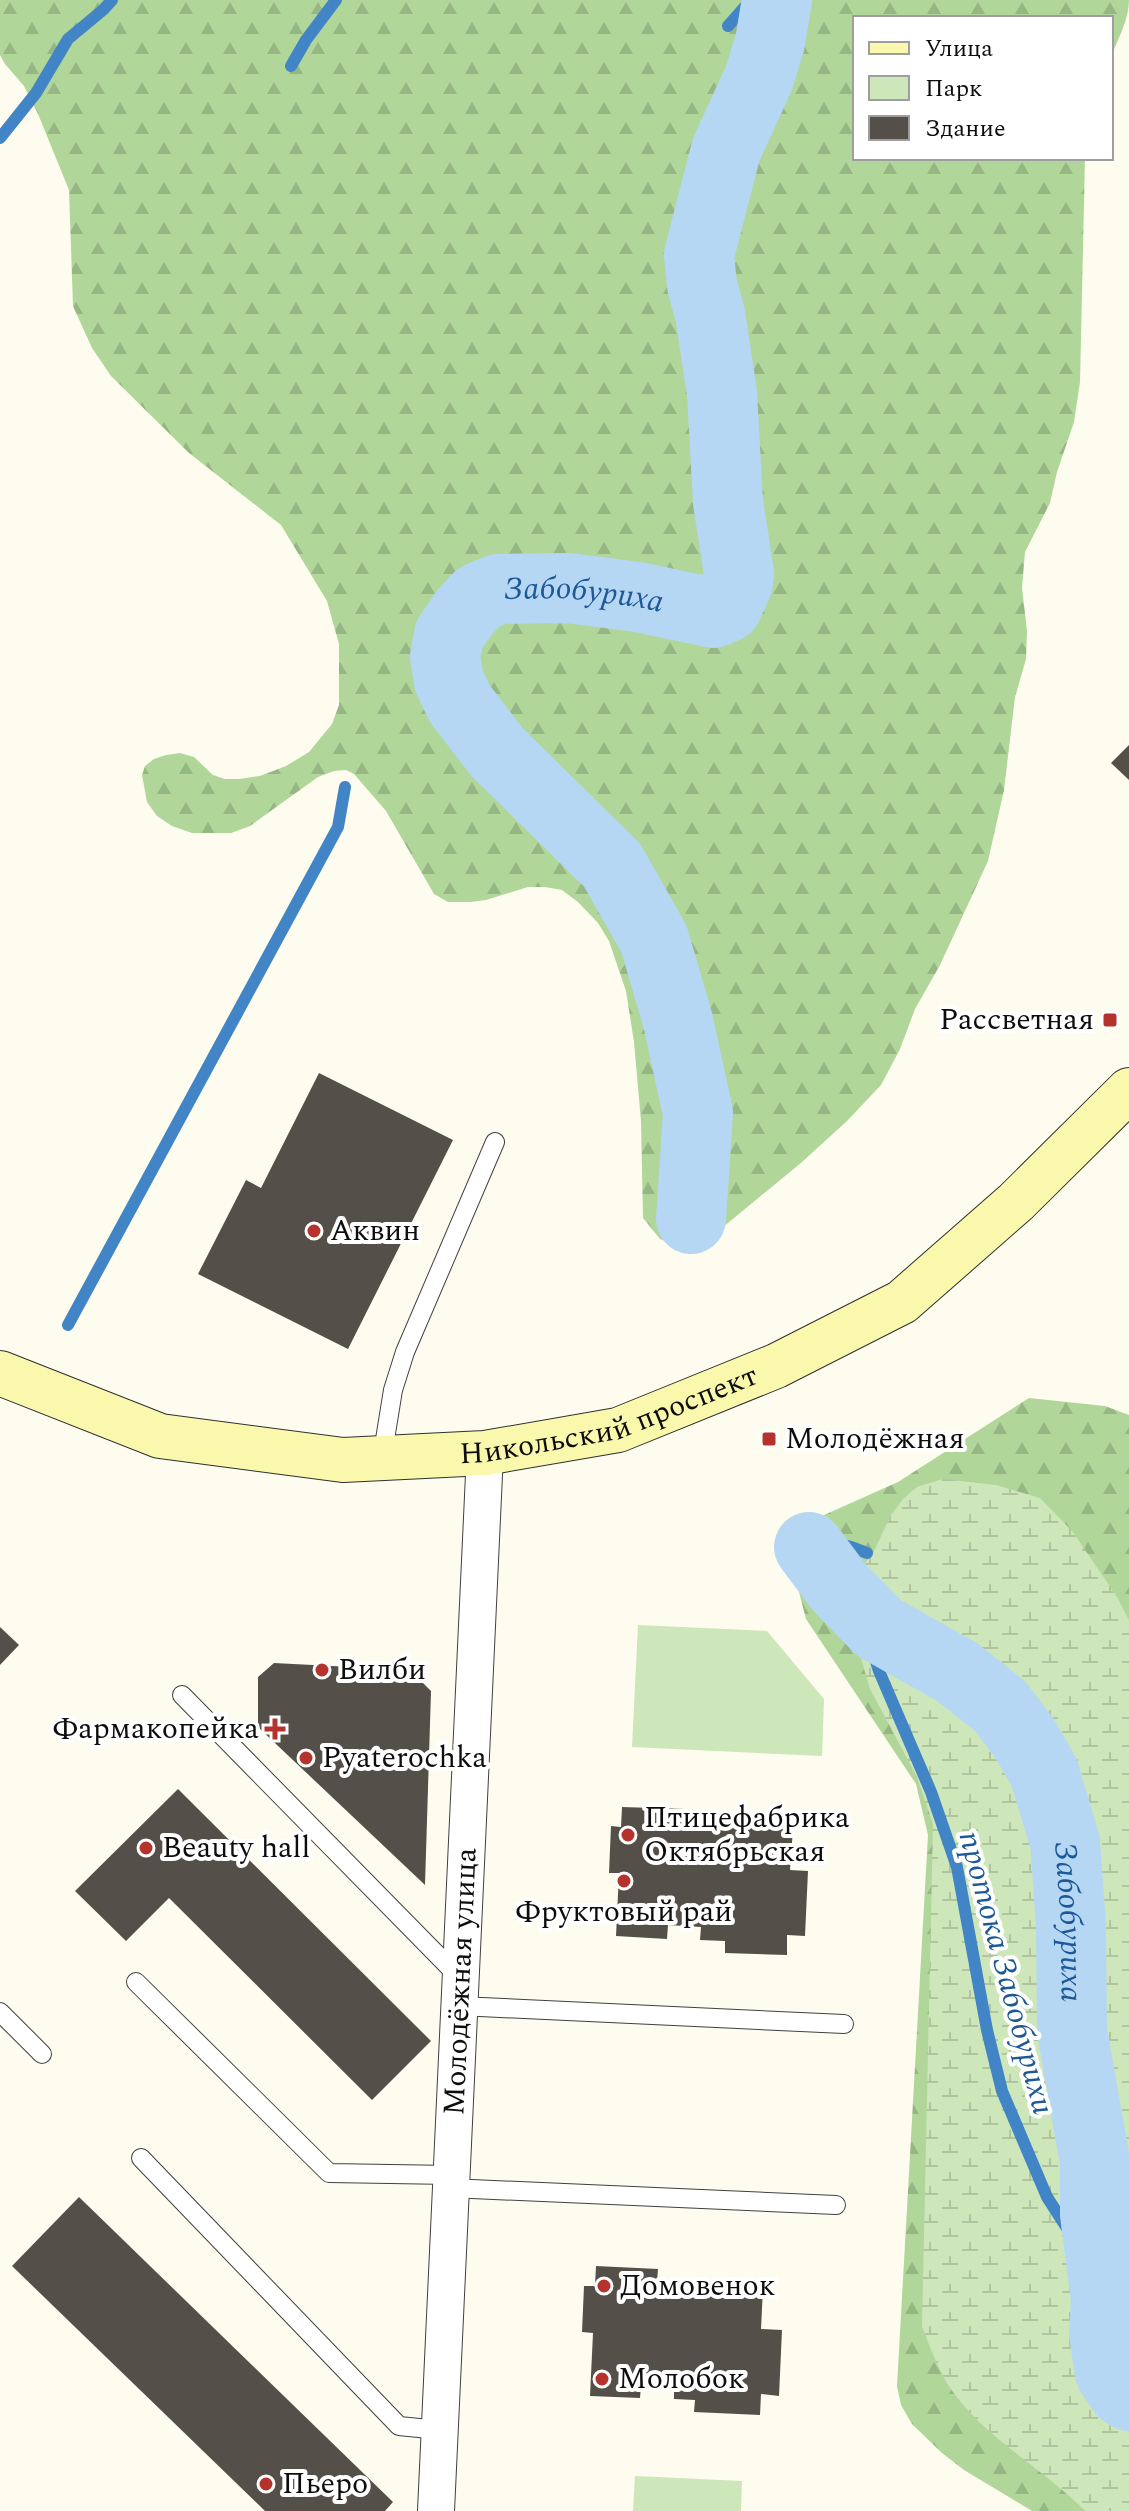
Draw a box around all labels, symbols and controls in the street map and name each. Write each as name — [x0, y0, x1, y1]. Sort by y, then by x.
legend — [853, 16, 1113, 160]
text: Улица — [925, 31, 993, 67]
text: Парк — [925, 71, 982, 107]
text: Здание — [925, 111, 1006, 147]
water label: Забобуриха — [503, 563, 668, 626]
place label: Рассветная — [939, 997, 1094, 1043]
marker: Рассветная — [1101, 1011, 1119, 1029]
place label: Аквин — [330, 1208, 420, 1254]
marker: Аквин — [305, 1222, 323, 1240]
street label: Никольский проспект — [458, 1353, 765, 1477]
place label: Молодёжная — [785, 1416, 964, 1462]
marker: Молодёжная — [760, 1430, 778, 1448]
place label: Вилби — [338, 1647, 426, 1693]
marker: Вилби — [313, 1661, 331, 1679]
place label: Фармакопейка — [53, 1706, 259, 1752]
marker: Фармакопейка — [266, 1720, 284, 1738]
place label: Pyaterochka — [322, 1735, 487, 1781]
marker: Pyaterochka — [297, 1749, 315, 1767]
place label: Птицефабрика Октябрьская — [644, 1795, 850, 1875]
place label: Beauty hall — [162, 1825, 310, 1871]
marker: Птицефабрика Октябрьская — [619, 1826, 637, 1844]
water label: протока Забобурихи — [945, 1826, 1067, 2120]
marker: Beauty hall — [137, 1839, 155, 1857]
water label: Забобуриха — [1041, 1839, 1096, 2002]
street label: Молодёжная улица — [431, 1846, 490, 2116]
marker: Фруктовый рай — [615, 1872, 633, 1890]
place label: Фруктовый рай — [516, 1889, 732, 1935]
place label: Домовенок — [620, 2263, 776, 2309]
marker: Домовенок — [595, 2277, 613, 2295]
place label: Молобок — [618, 2356, 745, 2402]
marker: Молобок — [593, 2370, 611, 2388]
place label: Пьеро — [282, 2461, 368, 2507]
marker: Пьеро — [257, 2475, 275, 2493]

